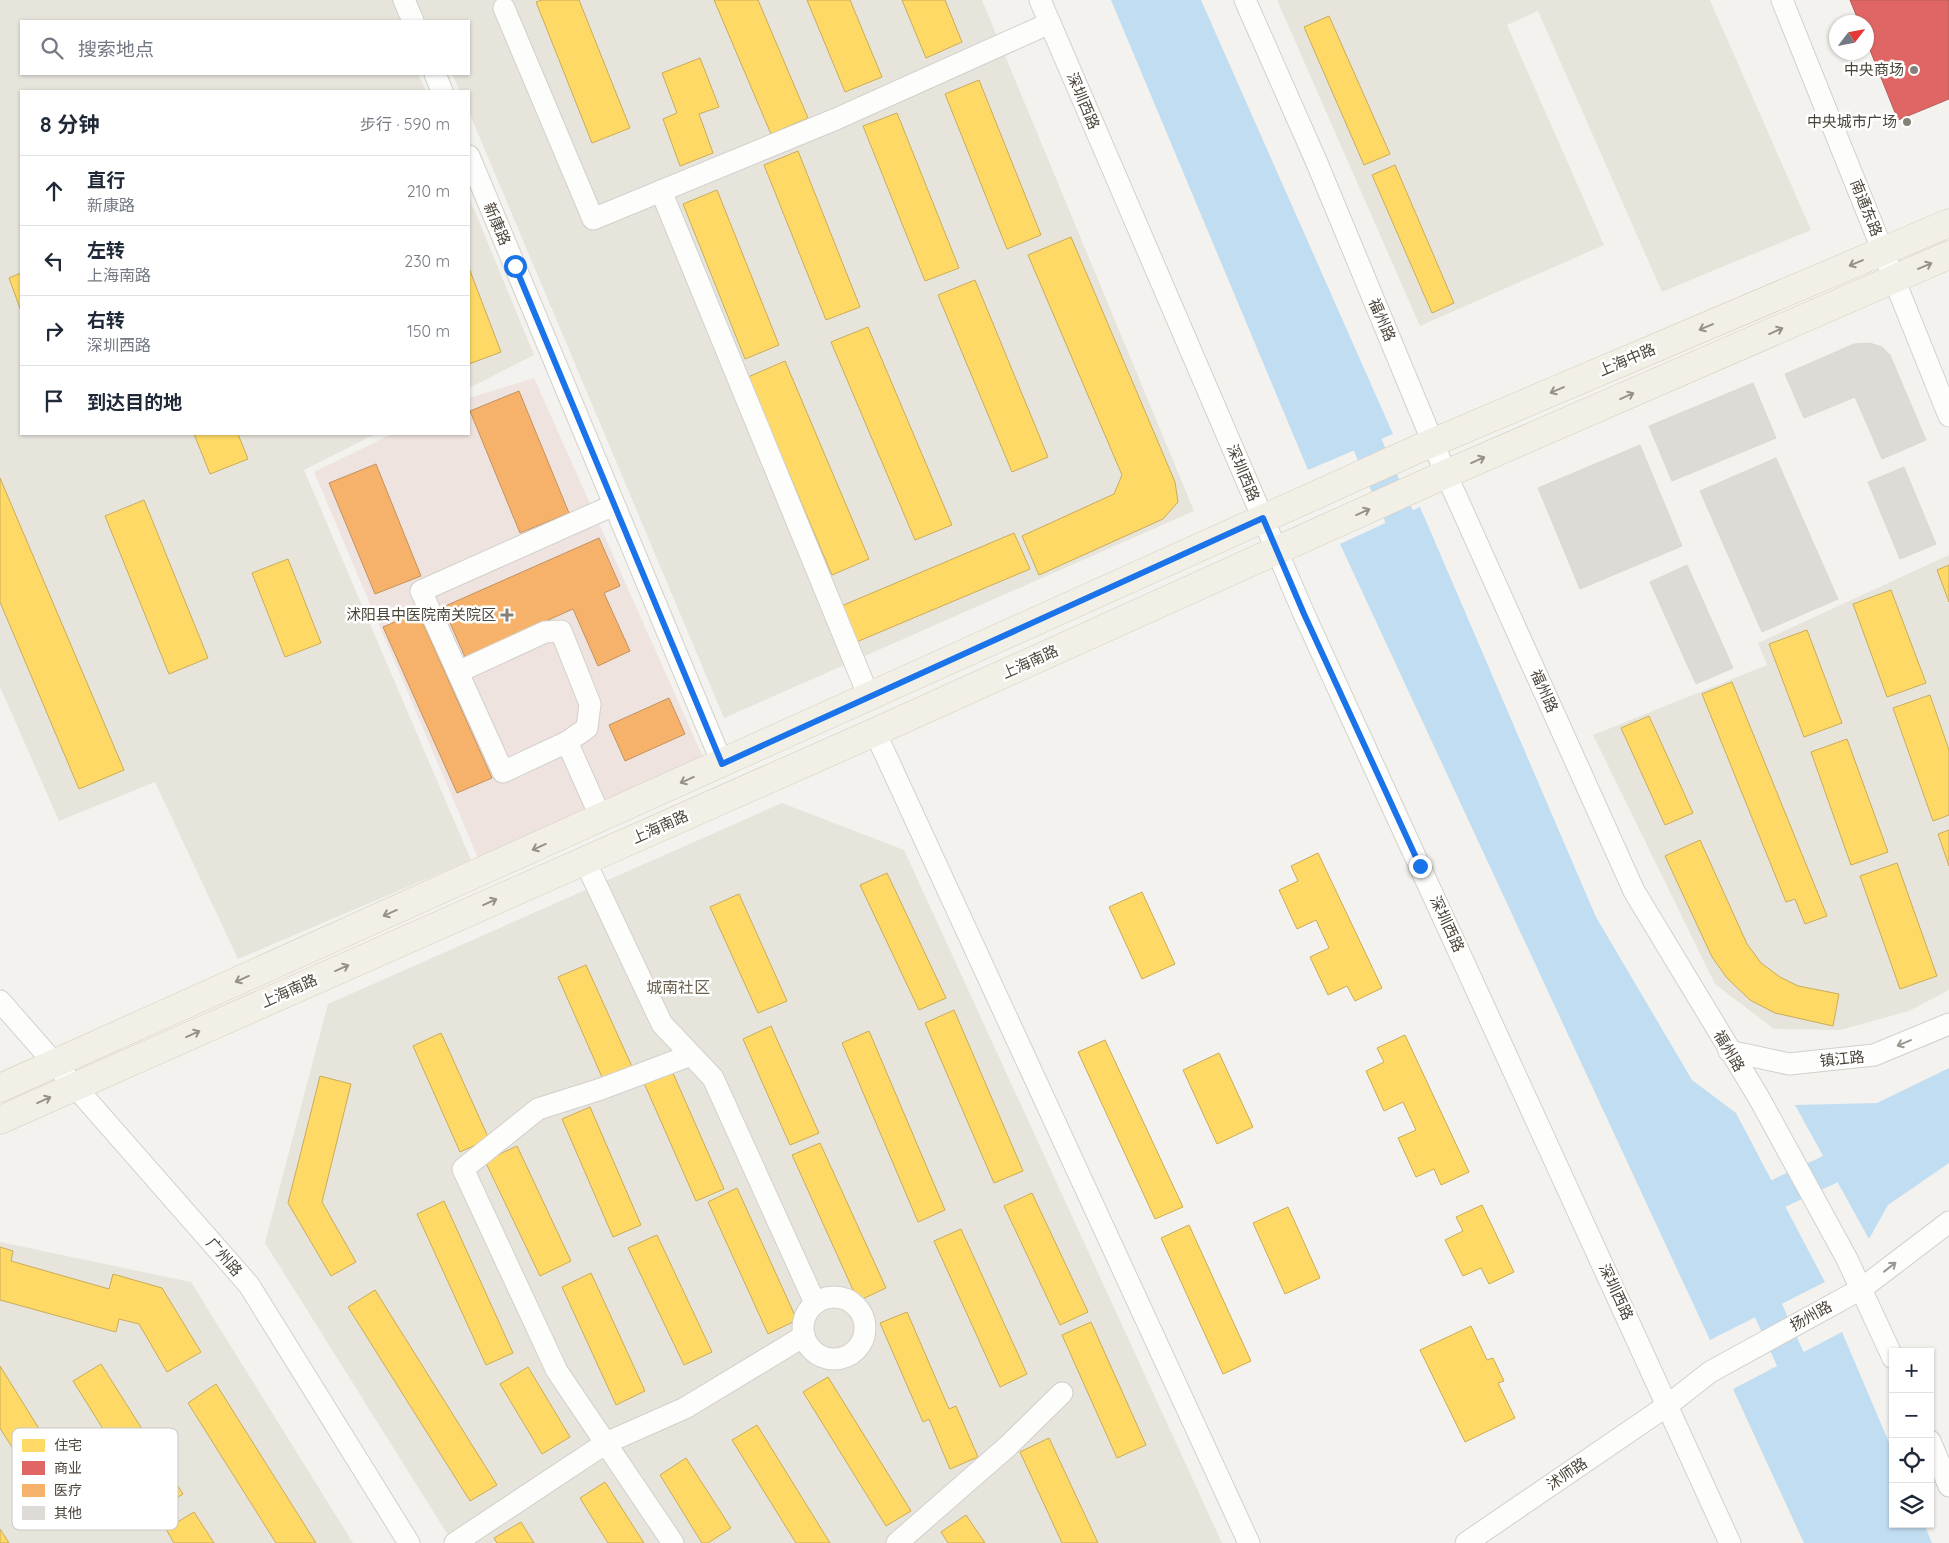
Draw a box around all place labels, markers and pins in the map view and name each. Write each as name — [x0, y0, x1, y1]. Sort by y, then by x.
place label: 中央商场 — [1844, 60, 1904, 79]
marker: 中央商场 — [1908, 64, 1920, 76]
place label: 中央城市广场 — [1807, 112, 1897, 131]
marker: 中央城市广场 — [1901, 116, 1913, 128]
place label: 沭阳县中医院南关院区 — [346, 605, 496, 624]
marker: 沭阳县中医院南关院区 — [500, 608, 514, 622]

